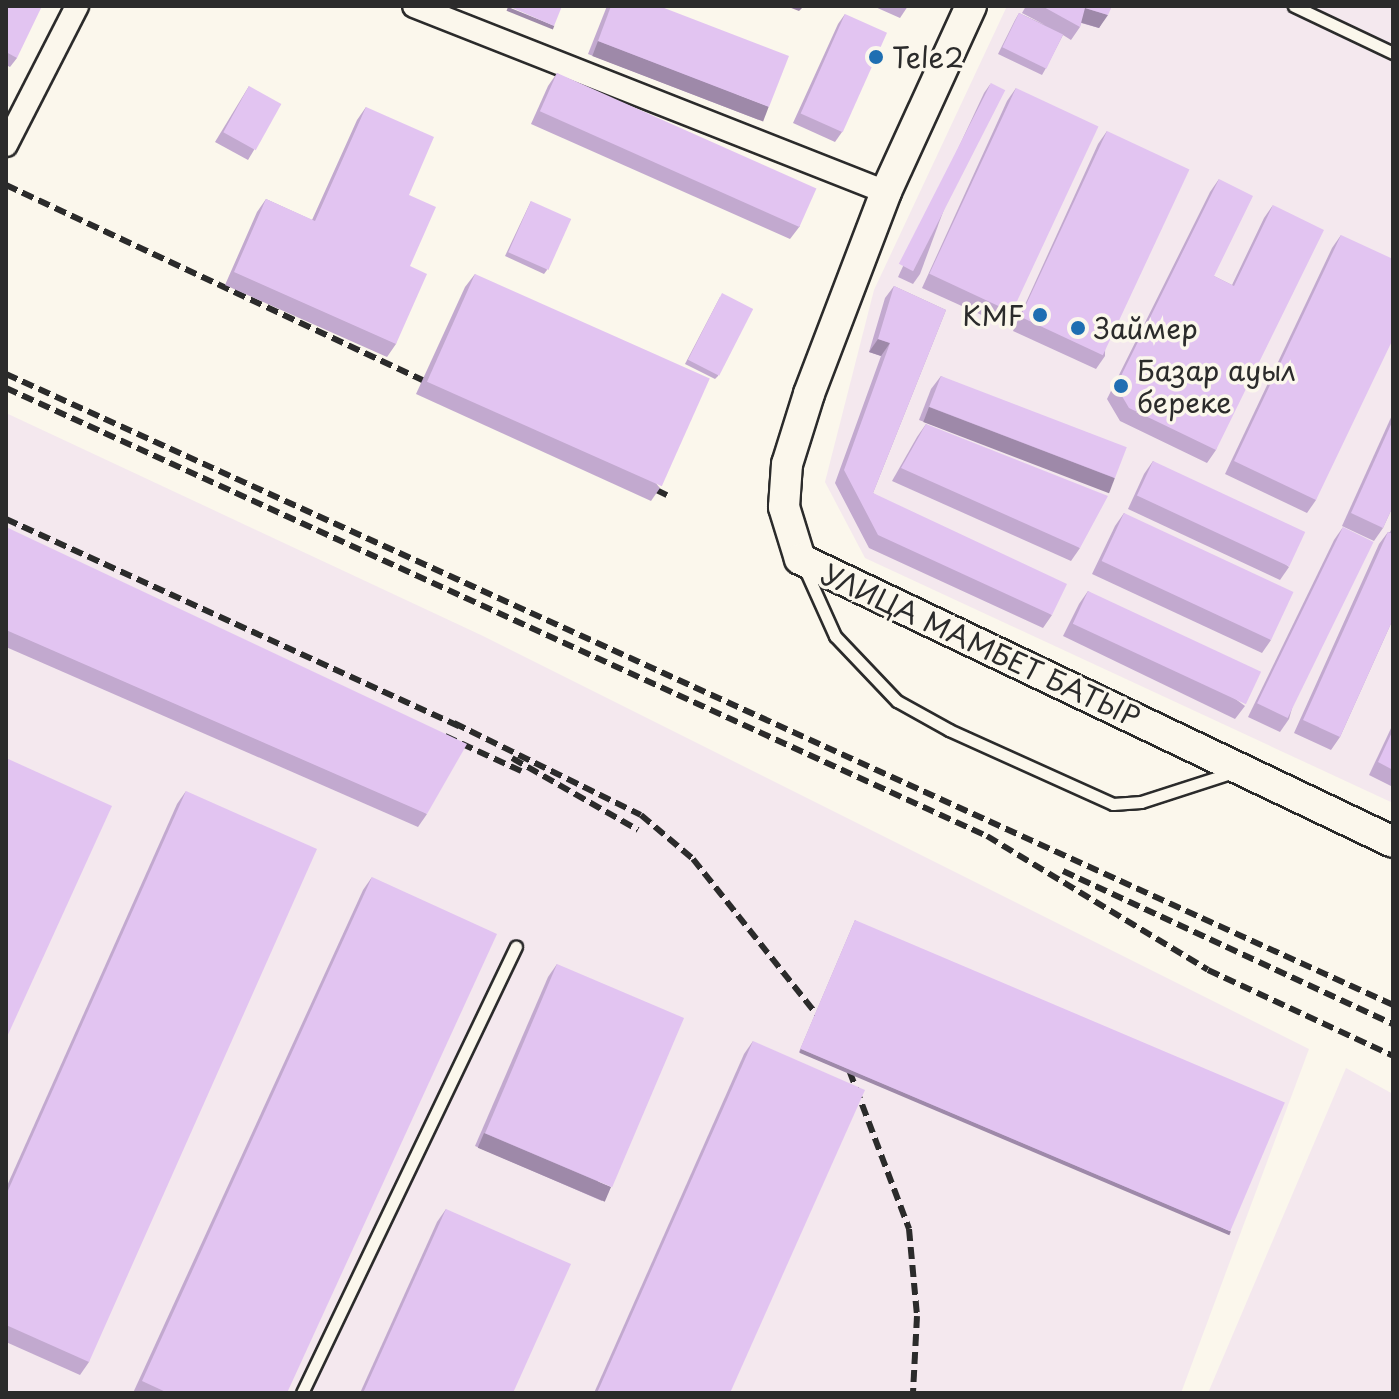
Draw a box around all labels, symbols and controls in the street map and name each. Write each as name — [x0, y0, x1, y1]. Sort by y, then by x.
place label: Tele2 — [892, 40, 964, 74]
marker: Tele2 — [867, 48, 885, 66]
place label: KMF — [962, 298, 1024, 332]
marker: KMF — [1031, 306, 1049, 324]
place label: Займер — [1094, 311, 1198, 345]
marker: Займер — [1069, 319, 1087, 337]
place label: Базар ауыл береке — [1137, 353, 1297, 419]
marker: Базар ауыл береке — [1112, 377, 1130, 395]
street label: УЛИЦА МАМБЕТ БАТЫР — [815, 555, 1147, 735]

